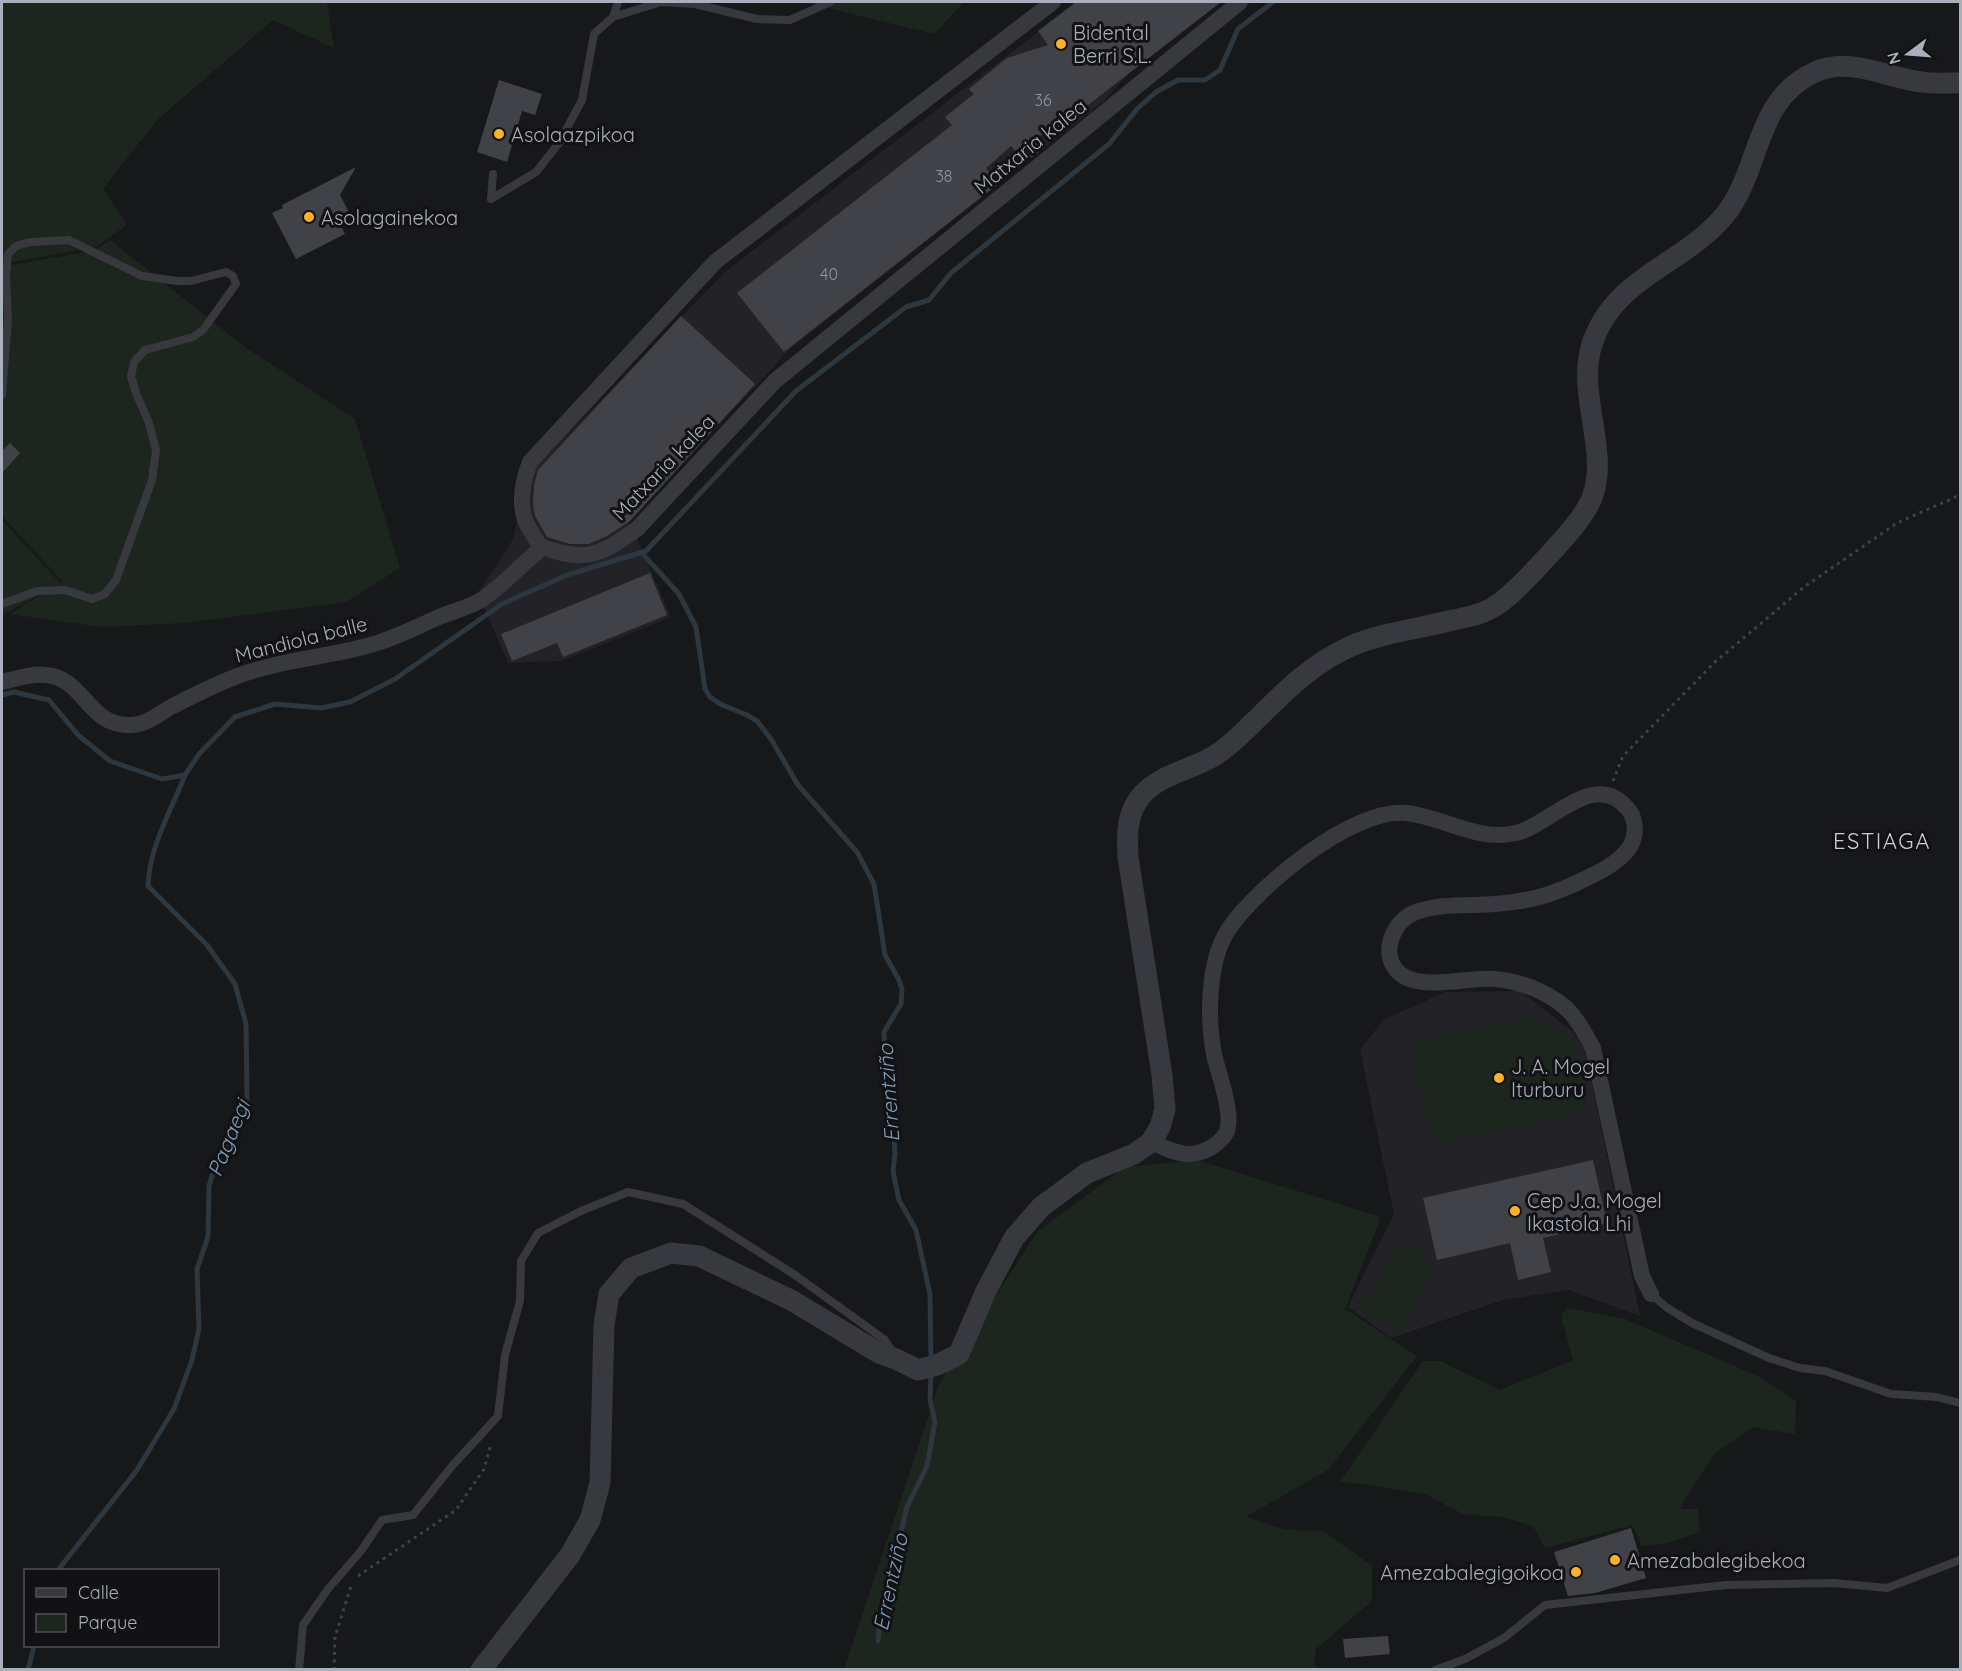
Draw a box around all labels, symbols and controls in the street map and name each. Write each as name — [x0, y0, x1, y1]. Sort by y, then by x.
place label: Bidental Berri S.L. — [1073, 20, 1152, 68]
north arrow — [1878, 24, 1938, 84]
marker: Bidental Berri S.L. — [1054, 37, 1068, 51]
text: N — [1882, 50, 1905, 67]
house number: 36 — [1035, 90, 1052, 110]
street label: Matxaria kalea — [969, 93, 1091, 199]
place label: Asolaazpikoa — [511, 122, 635, 147]
marker: Asolaazpikoa — [492, 127, 506, 141]
house number: 38 — [935, 166, 953, 186]
place label: Asolagainekoa — [321, 205, 458, 230]
marker: Asolagainekoa — [302, 210, 316, 224]
house number: 40 — [820, 264, 838, 284]
street label: Matxaria kalea — [606, 409, 720, 525]
street label: Mandiola balle — [232, 610, 370, 668]
district label: ESTIAGA — [1833, 827, 1931, 855]
water label: Errentziño — [872, 1042, 904, 1143]
place label: J. A. Mogel Iturburu — [1511, 1054, 1610, 1102]
marker: J. A. Mogel Iturburu — [1492, 1071, 1506, 1085]
water label: Pagaegi — [201, 1094, 256, 1180]
place label: Cep J.a. Mogel Ikastola Lhi — [1527, 1188, 1662, 1236]
marker: Cep J.a. Mogel Ikastola Lhi — [1508, 1204, 1522, 1218]
water label: Errentziño — [867, 1530, 913, 1633]
place label: Amezabalegibekoa — [1627, 1548, 1806, 1573]
marker: Amezabalegibekoa — [1608, 1553, 1622, 1567]
place label: Amezabalegigoikoa — [1380, 1560, 1564, 1585]
marker: Amezabalegigoikoa — [1569, 1565, 1583, 1579]
legend — [24, 1569, 219, 1647]
text: Calle — [78, 1581, 119, 1604]
text: Parque — [78, 1611, 137, 1634]

